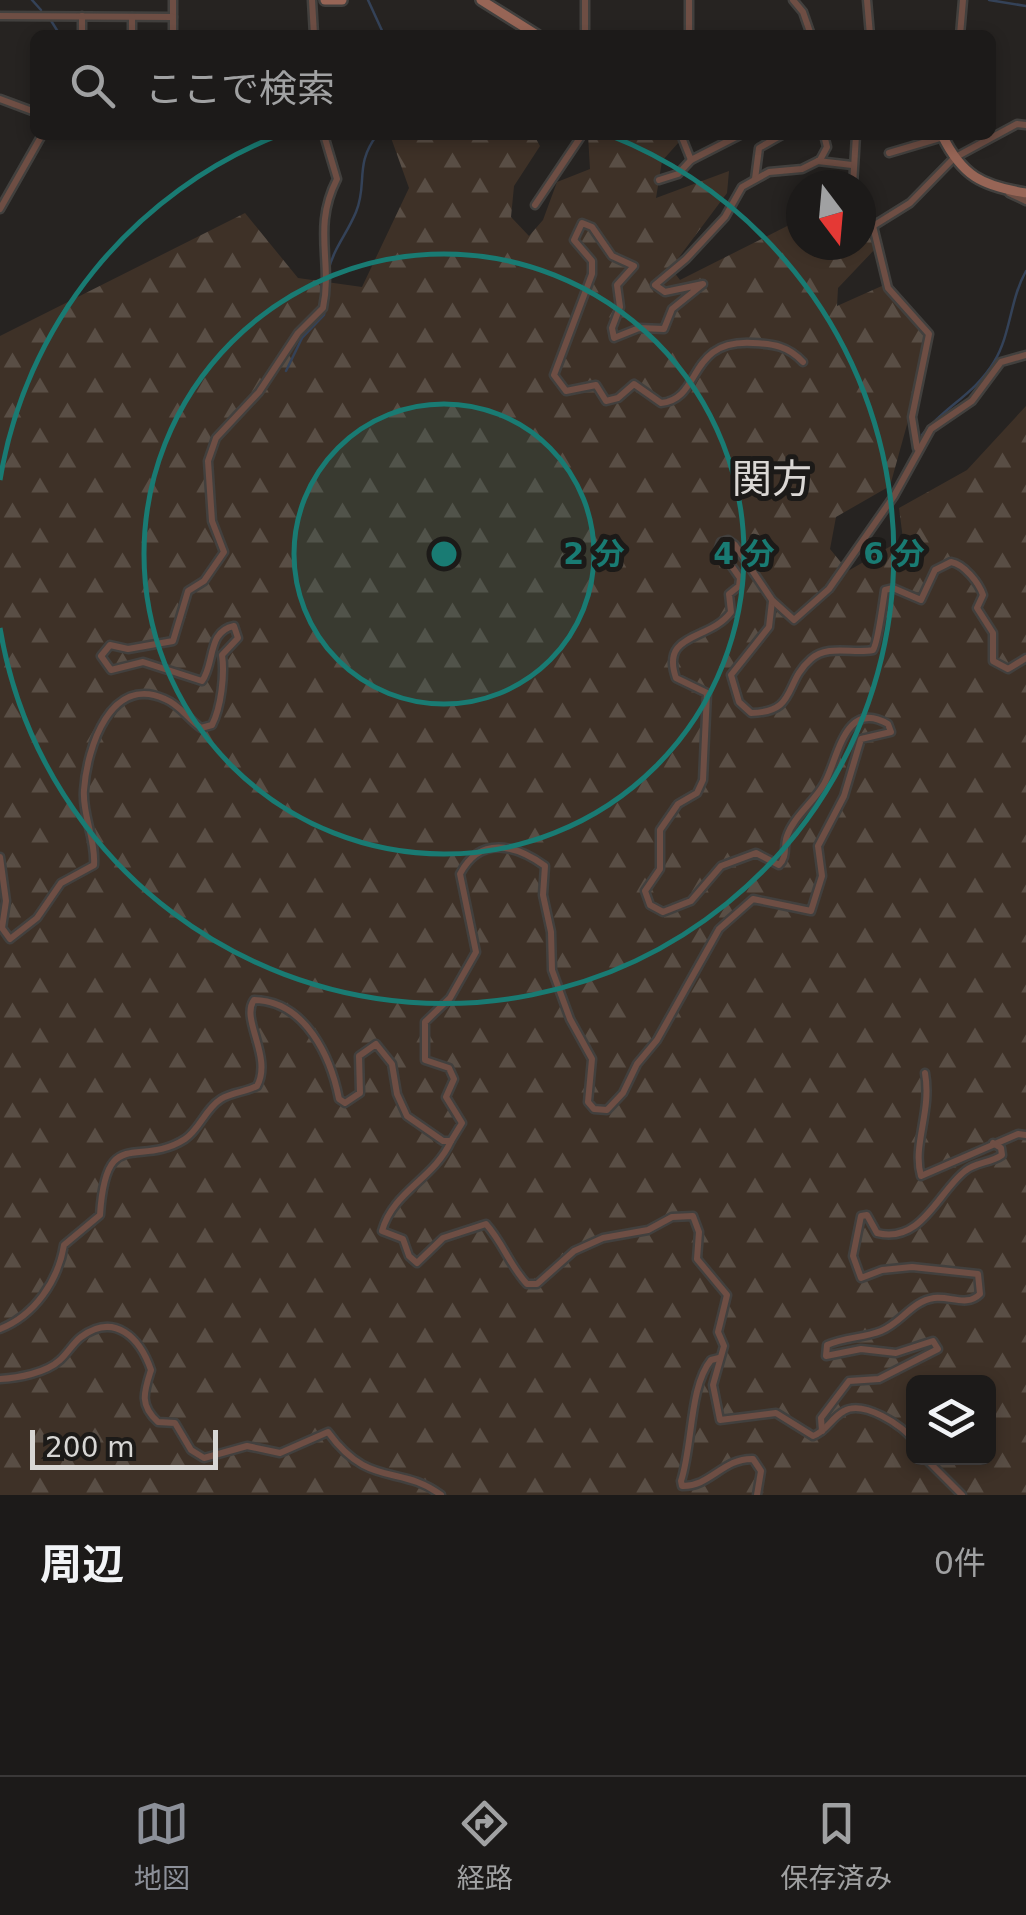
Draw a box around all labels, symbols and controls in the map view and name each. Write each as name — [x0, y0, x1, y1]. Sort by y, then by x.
search box — [30, 30, 996, 140]
icon: search — [65, 58, 120, 113]
text: ここで検索 — [145, 67, 335, 111]
north arrow — [786, 170, 876, 260]
district label: 関方 — [732, 456, 812, 502]
centre of rings — [426, 536, 462, 572]
text: 2 分 — [563, 536, 625, 571]
text: 4 分 — [713, 536, 775, 571]
text: 6 分 — [863, 536, 925, 571]
map controls — [906, 1375, 996, 1465]
button: layers — [906, 1375, 996, 1465]
scale bar — [30, 1425, 218, 1470]
text: 200 m — [45, 1431, 135, 1464]
text: 周辺 — [40, 1540, 124, 1589]
text: 0件 — [934, 1544, 986, 1582]
tab: 地図 — [134, 1796, 190, 1896]
tab: 経路 — [457, 1796, 513, 1896]
tab: 保存済み — [780, 1796, 892, 1896]

